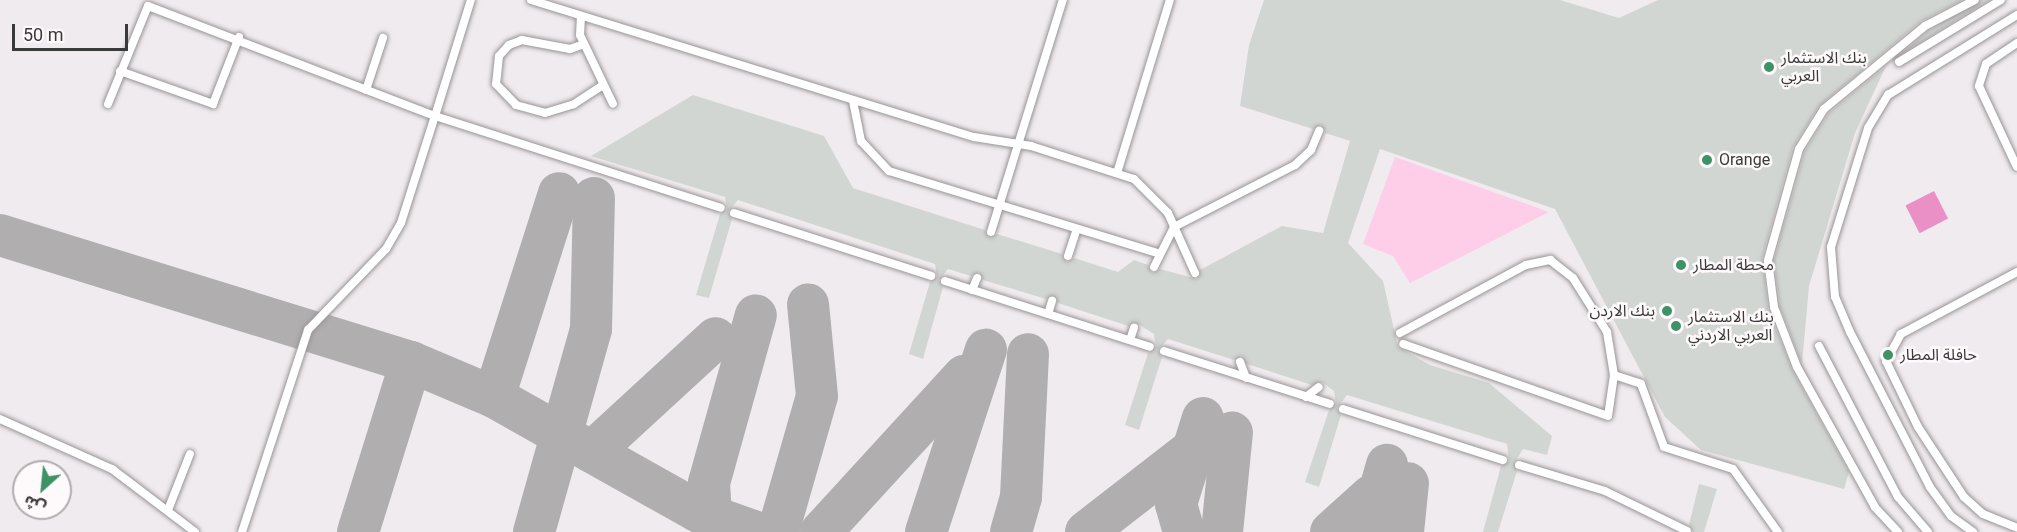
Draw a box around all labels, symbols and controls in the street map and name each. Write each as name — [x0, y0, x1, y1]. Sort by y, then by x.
scale bar — [15, 12, 130, 50]
text: 50 m — [23, 24, 63, 45]
place label: بنك الاستثمار العربي — [1781, 48, 1867, 86]
marker: بنك الاستثمار العربي — [1762, 60, 1776, 74]
place label: Orange — [1719, 150, 1770, 170]
marker: Orange — [1700, 153, 1714, 167]
place label: محطة المطار — [1693, 255, 1774, 275]
marker: محطة المطار — [1674, 258, 1688, 272]
place label: بنك الاردن — [1589, 301, 1655, 321]
marker: بنك الاردن — [1660, 304, 1674, 318]
place label: بنك الاستثمار العربي الاردني — [1688, 307, 1774, 345]
marker: بنك الاستثمار العربي الاردني — [1669, 319, 1683, 333]
place label: حافلة المطار — [1900, 345, 1977, 365]
marker: حافلة المطار — [1881, 348, 1895, 362]
north arrow — [12, 460, 72, 520]
text: ش — [20, 491, 49, 518]

